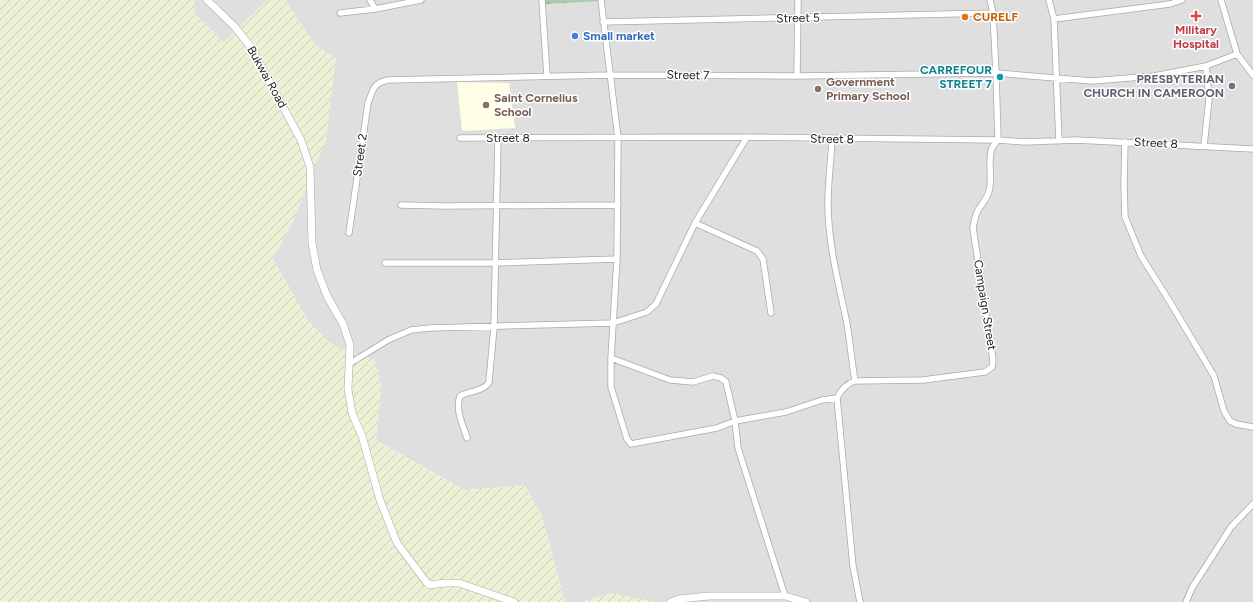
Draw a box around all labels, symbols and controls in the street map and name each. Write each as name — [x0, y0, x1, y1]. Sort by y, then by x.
place label: CURELF — [973, 10, 1018, 24]
marker: Military Hospital — [1190, 10, 1202, 22]
street label: Street 5 — [776, 11, 820, 25]
marker: CURELF — [960, 12, 970, 22]
place label: Military Hospital — [1173, 23, 1219, 51]
place label: Small market — [583, 29, 655, 43]
marker: Small market — [570, 31, 580, 41]
street label: Bukwai Road — [244, 44, 290, 110]
place label: CARREFOUR STREET 7 — [920, 63, 992, 91]
street label: Street 7 — [666, 68, 710, 82]
marker: CARREFOUR STREET 7 — [995, 72, 1005, 82]
place label: PRESBYTERIAN CHURCH IN CAMEROON — [1083, 72, 1224, 100]
place label: Government Primary School — [826, 75, 910, 103]
marker: PRESBYTERIAN CHURCH IN CAMEROON — [1227, 81, 1237, 91]
marker: Government Primary School — [813, 84, 823, 94]
place label: Saint Cornelius School — [494, 91, 578, 119]
marker: Saint Cornelius School — [481, 100, 491, 110]
street label: Street 8 — [486, 131, 530, 145]
street label: Street 8 — [810, 132, 854, 146]
street label: Street 2 — [350, 133, 370, 177]
street label: Street 8 — [1134, 135, 1178, 151]
street label: Campaign Street — [971, 259, 999, 352]

